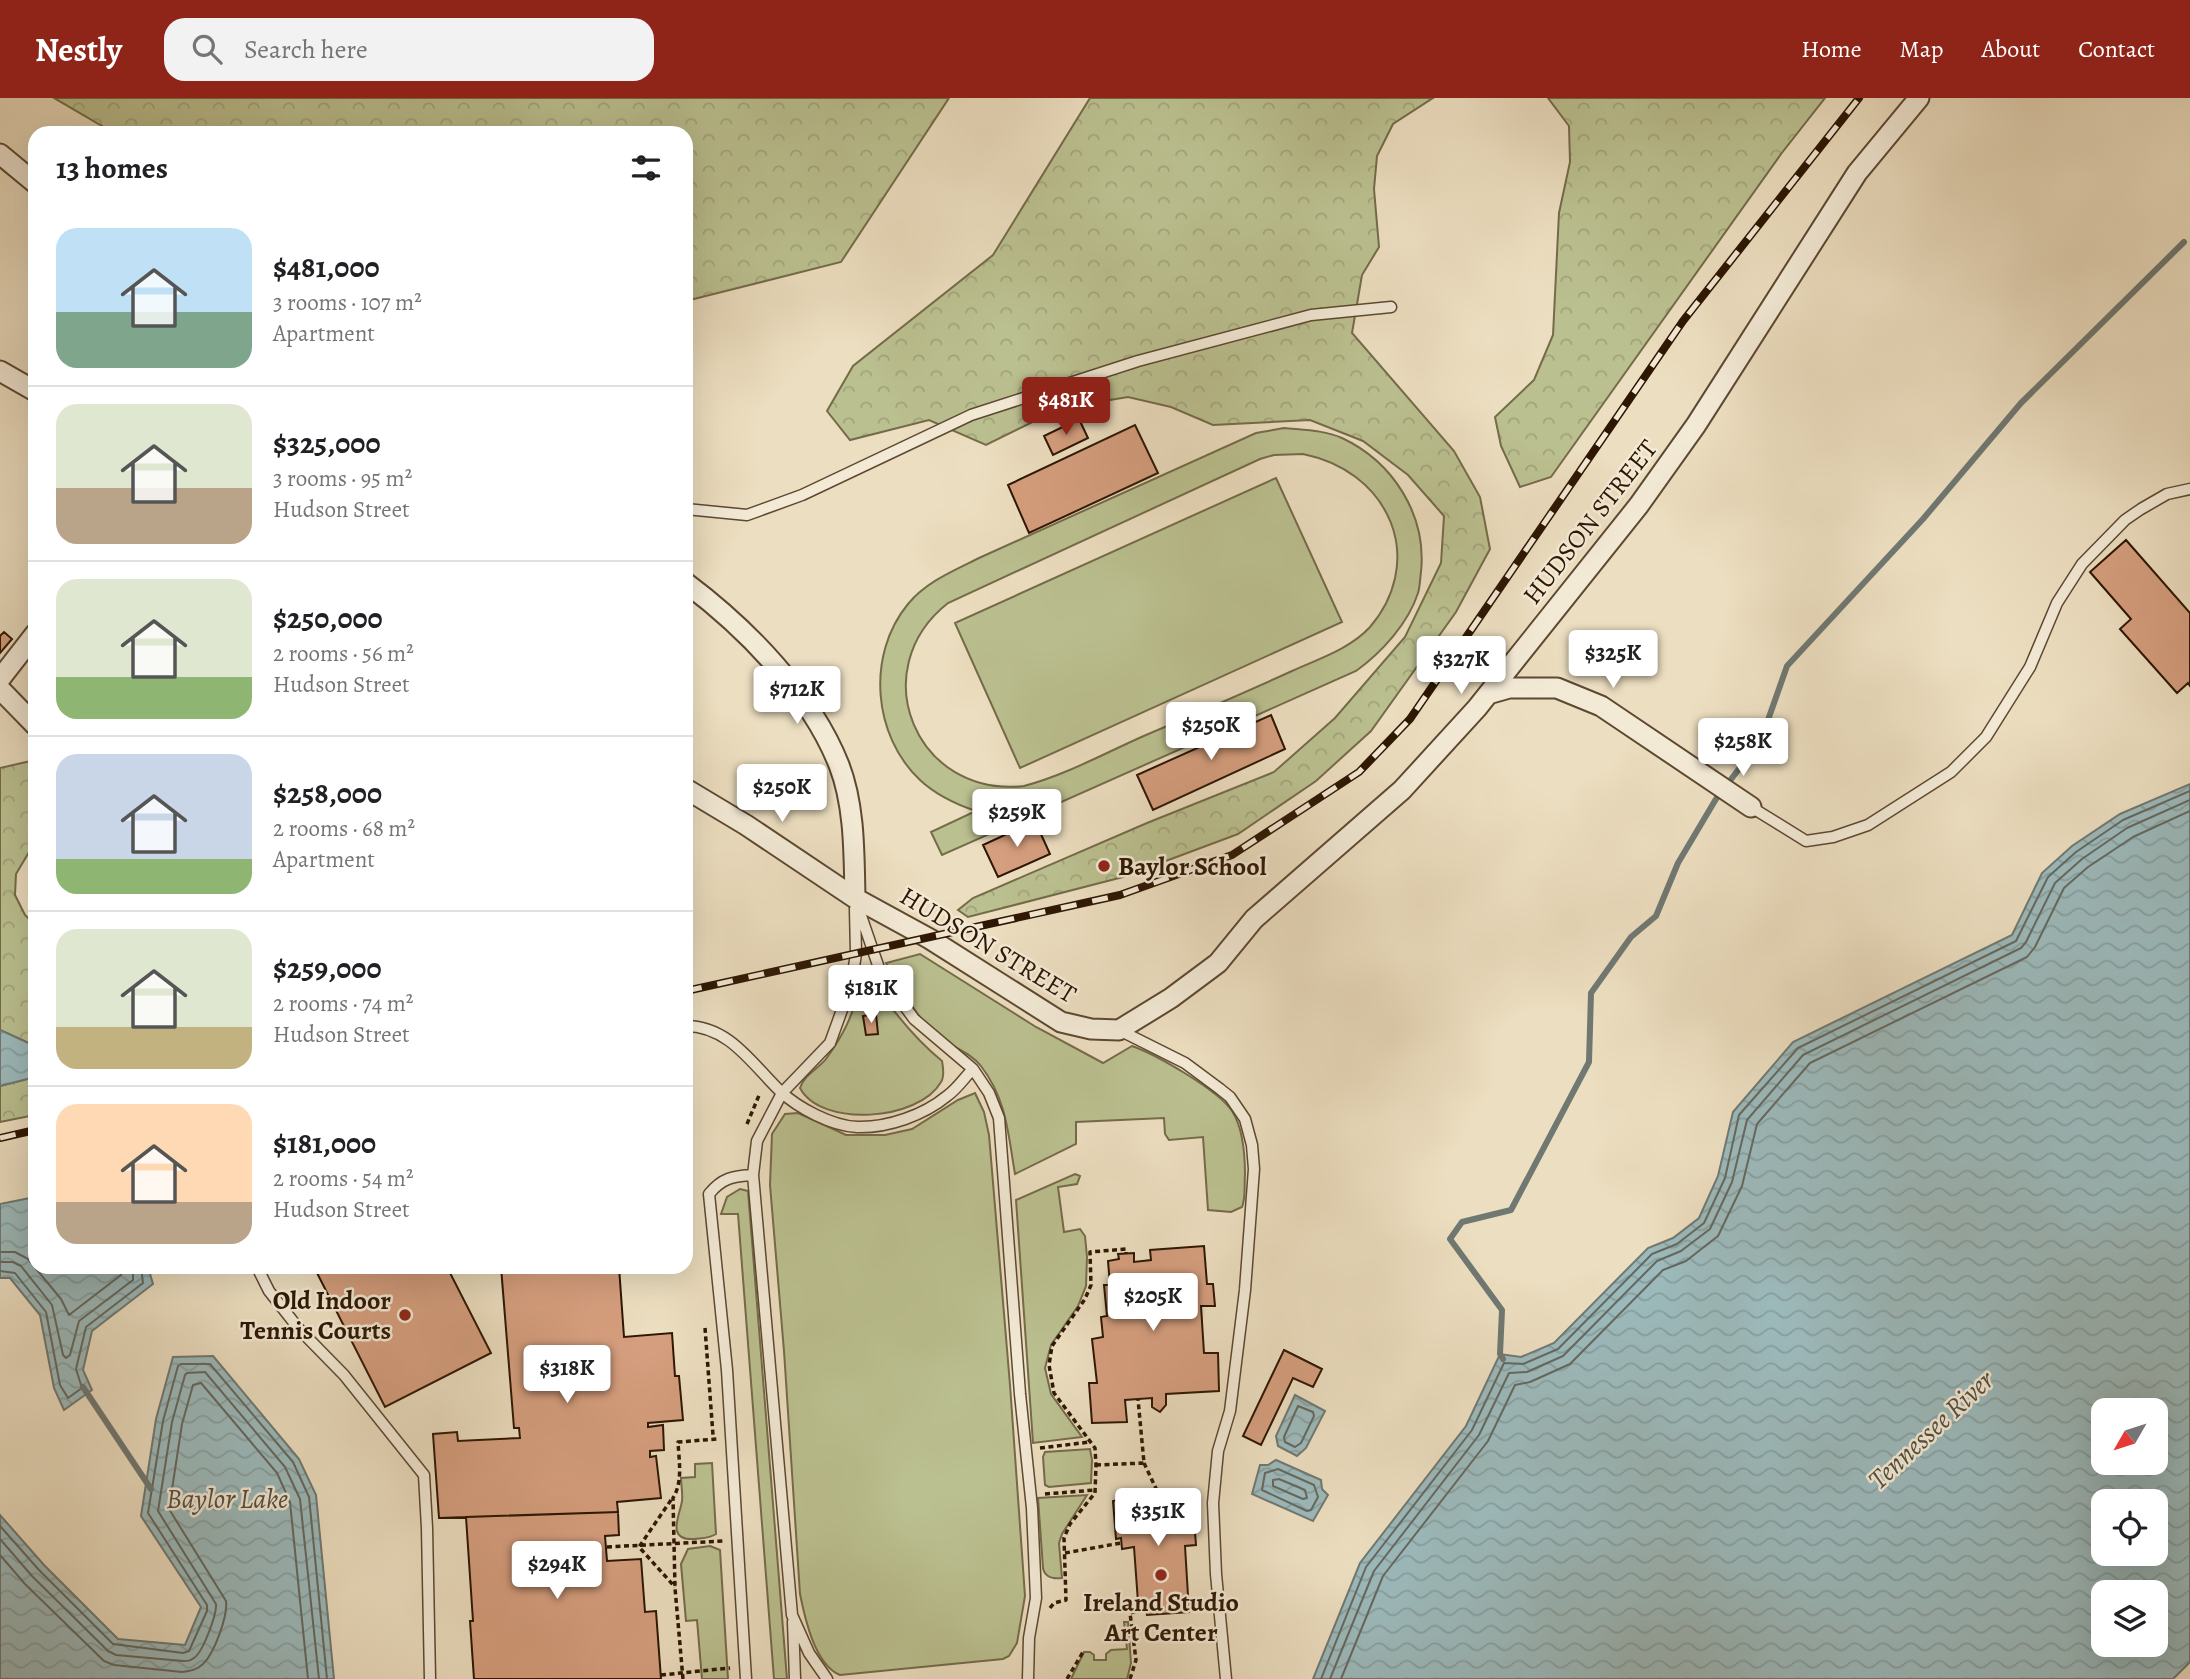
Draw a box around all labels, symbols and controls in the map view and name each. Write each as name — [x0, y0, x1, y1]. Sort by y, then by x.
search box — [164, 18, 654, 81]
text: Nestly — [35, 27, 122, 72]
icon: search — [188, 30, 226, 68]
text: Search here — [244, 32, 368, 67]
text: Home — [1801, 33, 1862, 65]
text: Map — [1900, 33, 1944, 65]
text: About — [1982, 33, 2040, 65]
text: Contact — [2078, 33, 2155, 65]
text: 13 homes — [56, 148, 168, 188]
icon: filters — [627, 149, 665, 187]
text: $481,000 — [273, 247, 380, 287]
icon: home — [112, 256, 196, 340]
text: 3 rooms · 107 m² — [273, 287, 422, 318]
text: Apartment — [273, 318, 375, 349]
pin: $481K — [1017, 378, 1115, 437]
text: $481K — [1038, 384, 1094, 415]
text: $325,000 — [273, 423, 381, 463]
icon: home — [112, 432, 196, 516]
street label: HUDSON STREET — [1515, 432, 1665, 612]
text: 3 rooms · 95 m² — [273, 463, 412, 494]
text: Hudson Street — [273, 494, 410, 525]
text: $250,000 — [273, 598, 383, 638]
icon: home — [112, 607, 196, 691]
pin: $325K — [1564, 630, 1662, 690]
pin: $327K — [1412, 636, 1510, 696]
text: $325K — [1585, 637, 1641, 668]
text: 2 rooms · 56 m² — [273, 638, 414, 669]
text: $327K — [1433, 643, 1489, 674]
pin: $712K — [748, 666, 846, 726]
text: Hudson Street — [273, 669, 410, 700]
text: $712K — [770, 673, 825, 704]
pin: $250K — [1162, 702, 1260, 762]
text: $250K — [1182, 709, 1240, 740]
pin: $258K — [1694, 718, 1792, 778]
text: $258K — [1714, 725, 1772, 756]
pin: $250K — [733, 764, 831, 824]
text: $250K — [753, 771, 811, 802]
text: $258,000 — [273, 773, 382, 813]
icon: home — [112, 782, 196, 866]
pin: $259K — [968, 790, 1066, 849]
text: $259K — [988, 796, 1046, 827]
text: 2 rooms · 68 m² — [273, 813, 415, 844]
text: Apartment — [273, 844, 375, 875]
place label: Baylor School — [1118, 849, 1267, 884]
marker: Baylor School — [1096, 858, 1112, 874]
street label: HUDSON STREET — [893, 878, 1083, 1012]
text: $259,000 — [273, 948, 382, 988]
icon: home — [112, 957, 196, 1041]
pin: $181K — [822, 965, 920, 1025]
text: $181K — [844, 972, 898, 1003]
text: 2 rooms · 74 m² — [273, 988, 413, 1019]
text: Hudson Street — [273, 1019, 410, 1050]
text: $181,000 — [273, 1123, 376, 1163]
icon: home — [112, 1132, 196, 1216]
text: 2 rooms · 54 m² — [273, 1163, 414, 1194]
text: Hudson Street — [273, 1194, 410, 1225]
pin: $205K — [1104, 1274, 1202, 1333]
text: $205K — [1124, 1280, 1182, 1311]
place label: Old Indoor Tennis Courts — [240, 1283, 391, 1348]
marker: Old Indoor Tennis Courts — [397, 1307, 413, 1323]
pin: $318K — [518, 1346, 616, 1405]
text: $318K — [540, 1352, 595, 1383]
water label: Tennessee River — [1860, 1361, 2003, 1498]
north arrow — [2091, 1398, 2168, 1475]
map controls — [2091, 1398, 2168, 1657]
water label: Baylor Lake — [166, 1480, 288, 1518]
pin: $351K — [1109, 1488, 1207, 1548]
button: locate — [2091, 1489, 2168, 1566]
text: $351K — [1131, 1495, 1185, 1526]
pin: $294K — [508, 1542, 606, 1601]
text: $294K — [528, 1548, 586, 1579]
marker: Ireland Studio Art Center — [1153, 1567, 1169, 1583]
button: layers — [2091, 1580, 2168, 1657]
place label: Ireland Studio Art Center — [1083, 1585, 1239, 1650]

